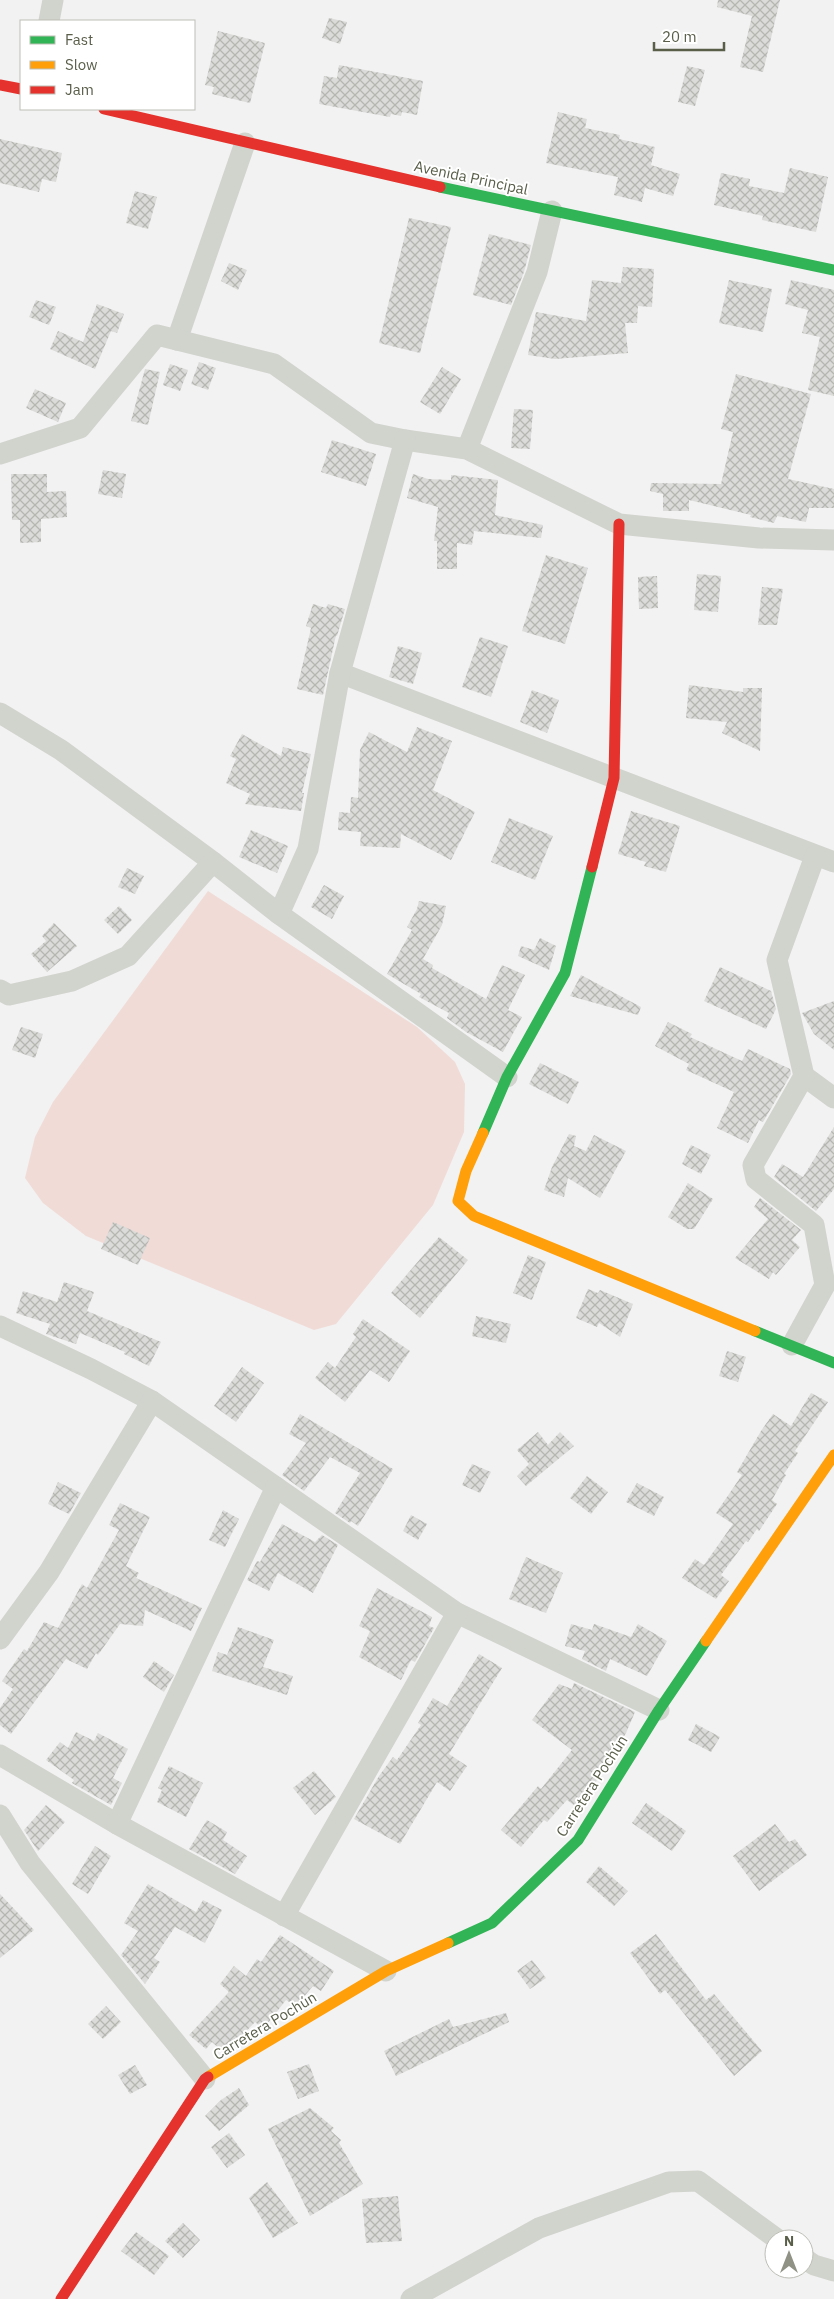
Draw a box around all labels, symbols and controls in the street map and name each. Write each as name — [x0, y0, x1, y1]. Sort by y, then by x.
legend — [20, 20, 195, 110]
scale bar — [654, 20, 724, 52]
text: 20 m — [662, 27, 697, 46]
text: Fast — [65, 30, 93, 49]
text: Slow — [65, 55, 98, 74]
text: Jam — [65, 80, 94, 99]
street label: Avenida Principal — [412, 156, 530, 199]
street label: Carretera Pochún — [552, 1731, 631, 1840]
street label: Carretera Pochún — [210, 1987, 320, 2064]
north arrow — [764, 2229, 814, 2279]
text: N — [784, 2232, 794, 2250]

